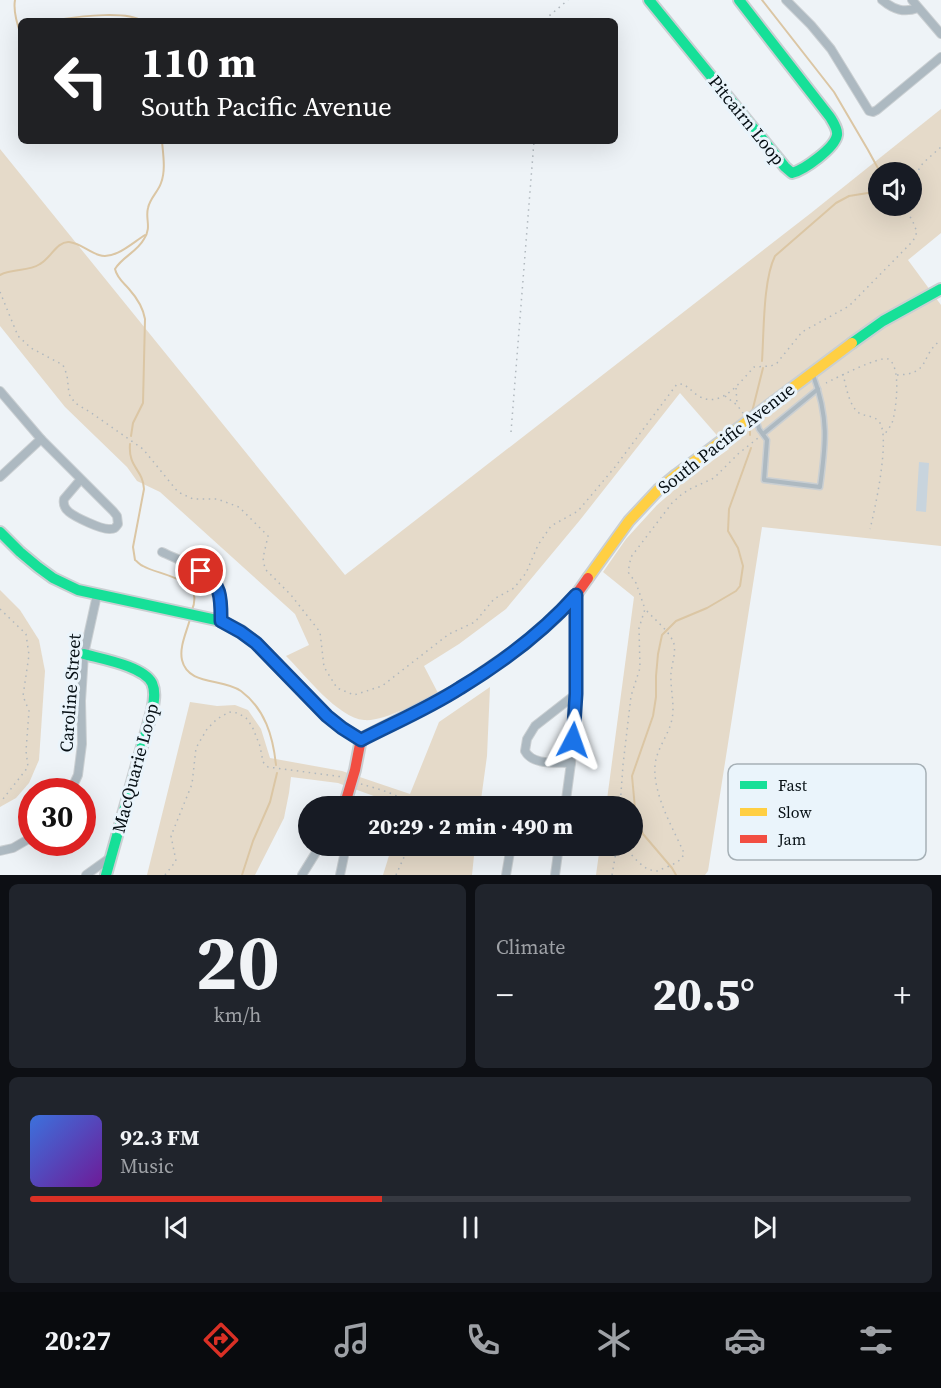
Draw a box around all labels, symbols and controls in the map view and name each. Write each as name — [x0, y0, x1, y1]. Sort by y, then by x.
text: 110 m — [141, 33, 256, 91]
icon: left — [42, 42, 120, 120]
street label: Pitcairn Loop — [703, 70, 791, 170]
text: South Pacific Avenue — [141, 88, 392, 125]
map controls — [868, 162, 922, 216]
button: sound — [868, 162, 922, 216]
street label: South Pacific Avenue — [652, 377, 800, 499]
pin — [175, 545, 226, 596]
icon: arrive — [184, 554, 217, 587]
street label: Caroline Street — [53, 633, 87, 753]
street label: MacQuarie Loop — [106, 700, 164, 836]
position arrow — [541, 708, 605, 772]
legend — [728, 764, 926, 860]
text: Fast — [778, 774, 808, 796]
speed limit sign: 30 — [18, 778, 96, 856]
text: Slow — [778, 801, 813, 823]
text: 20:29 · 2 min · 490 m — [368, 811, 573, 841]
text: Jam — [777, 828, 806, 850]
text: 20 — [195, 908, 280, 1015]
text: Climate — [496, 933, 565, 961]
text: 20.5° — [652, 963, 755, 1025]
text: − — [496, 972, 514, 1017]
text: + — [894, 972, 911, 1017]
text: km/h — [214, 1001, 261, 1029]
text: 92.3 FM — [120, 1122, 199, 1152]
text: Music — [120, 1152, 174, 1180]
icon: previous — [160, 1211, 193, 1244]
icon: pause — [454, 1211, 487, 1244]
icon: next — [748, 1211, 781, 1244]
icon: directions — [200, 1319, 242, 1361]
icon: music — [331, 1319, 373, 1361]
icon: phone — [462, 1319, 504, 1361]
icon: climate — [593, 1319, 635, 1361]
icon: car — [724, 1319, 766, 1361]
icon: filters — [855, 1319, 897, 1361]
text: 20:27 — [44, 1322, 111, 1359]

